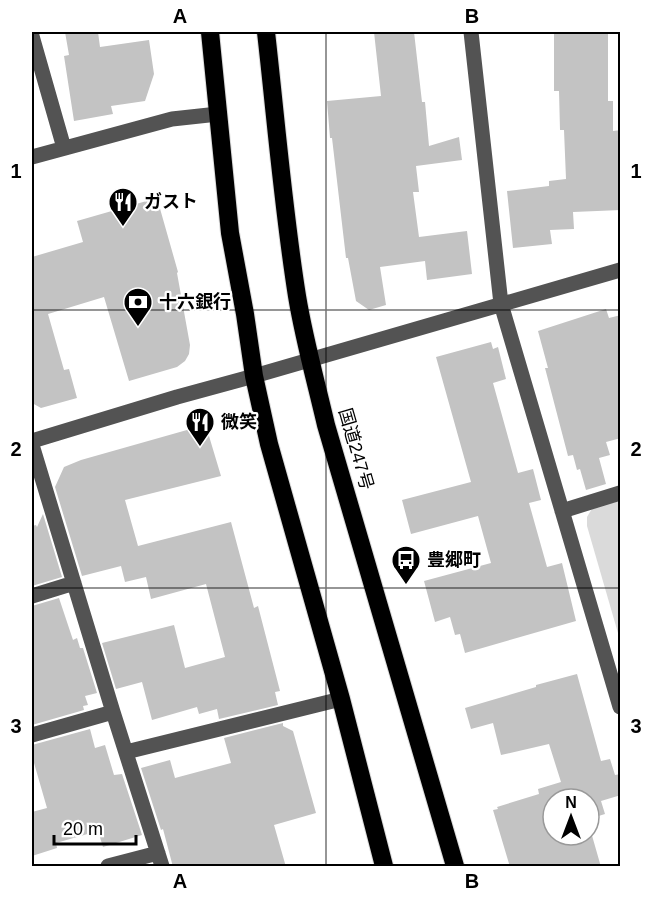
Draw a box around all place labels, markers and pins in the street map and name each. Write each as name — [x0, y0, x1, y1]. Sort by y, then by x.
restaurant icon: ガスト — [107, 186, 139, 228]
place label: ガスト — [144, 192, 198, 212]
bank icon: 十六銀行 — [122, 286, 154, 328]
place label: 十六銀行 — [159, 291, 231, 312]
restaurant icon: 微笑 — [184, 406, 216, 448]
place label: 微笑 — [220, 412, 257, 432]
bus stop icon: 豊郷町 — [390, 544, 422, 586]
place label: 豊郷町 — [427, 550, 481, 570]

